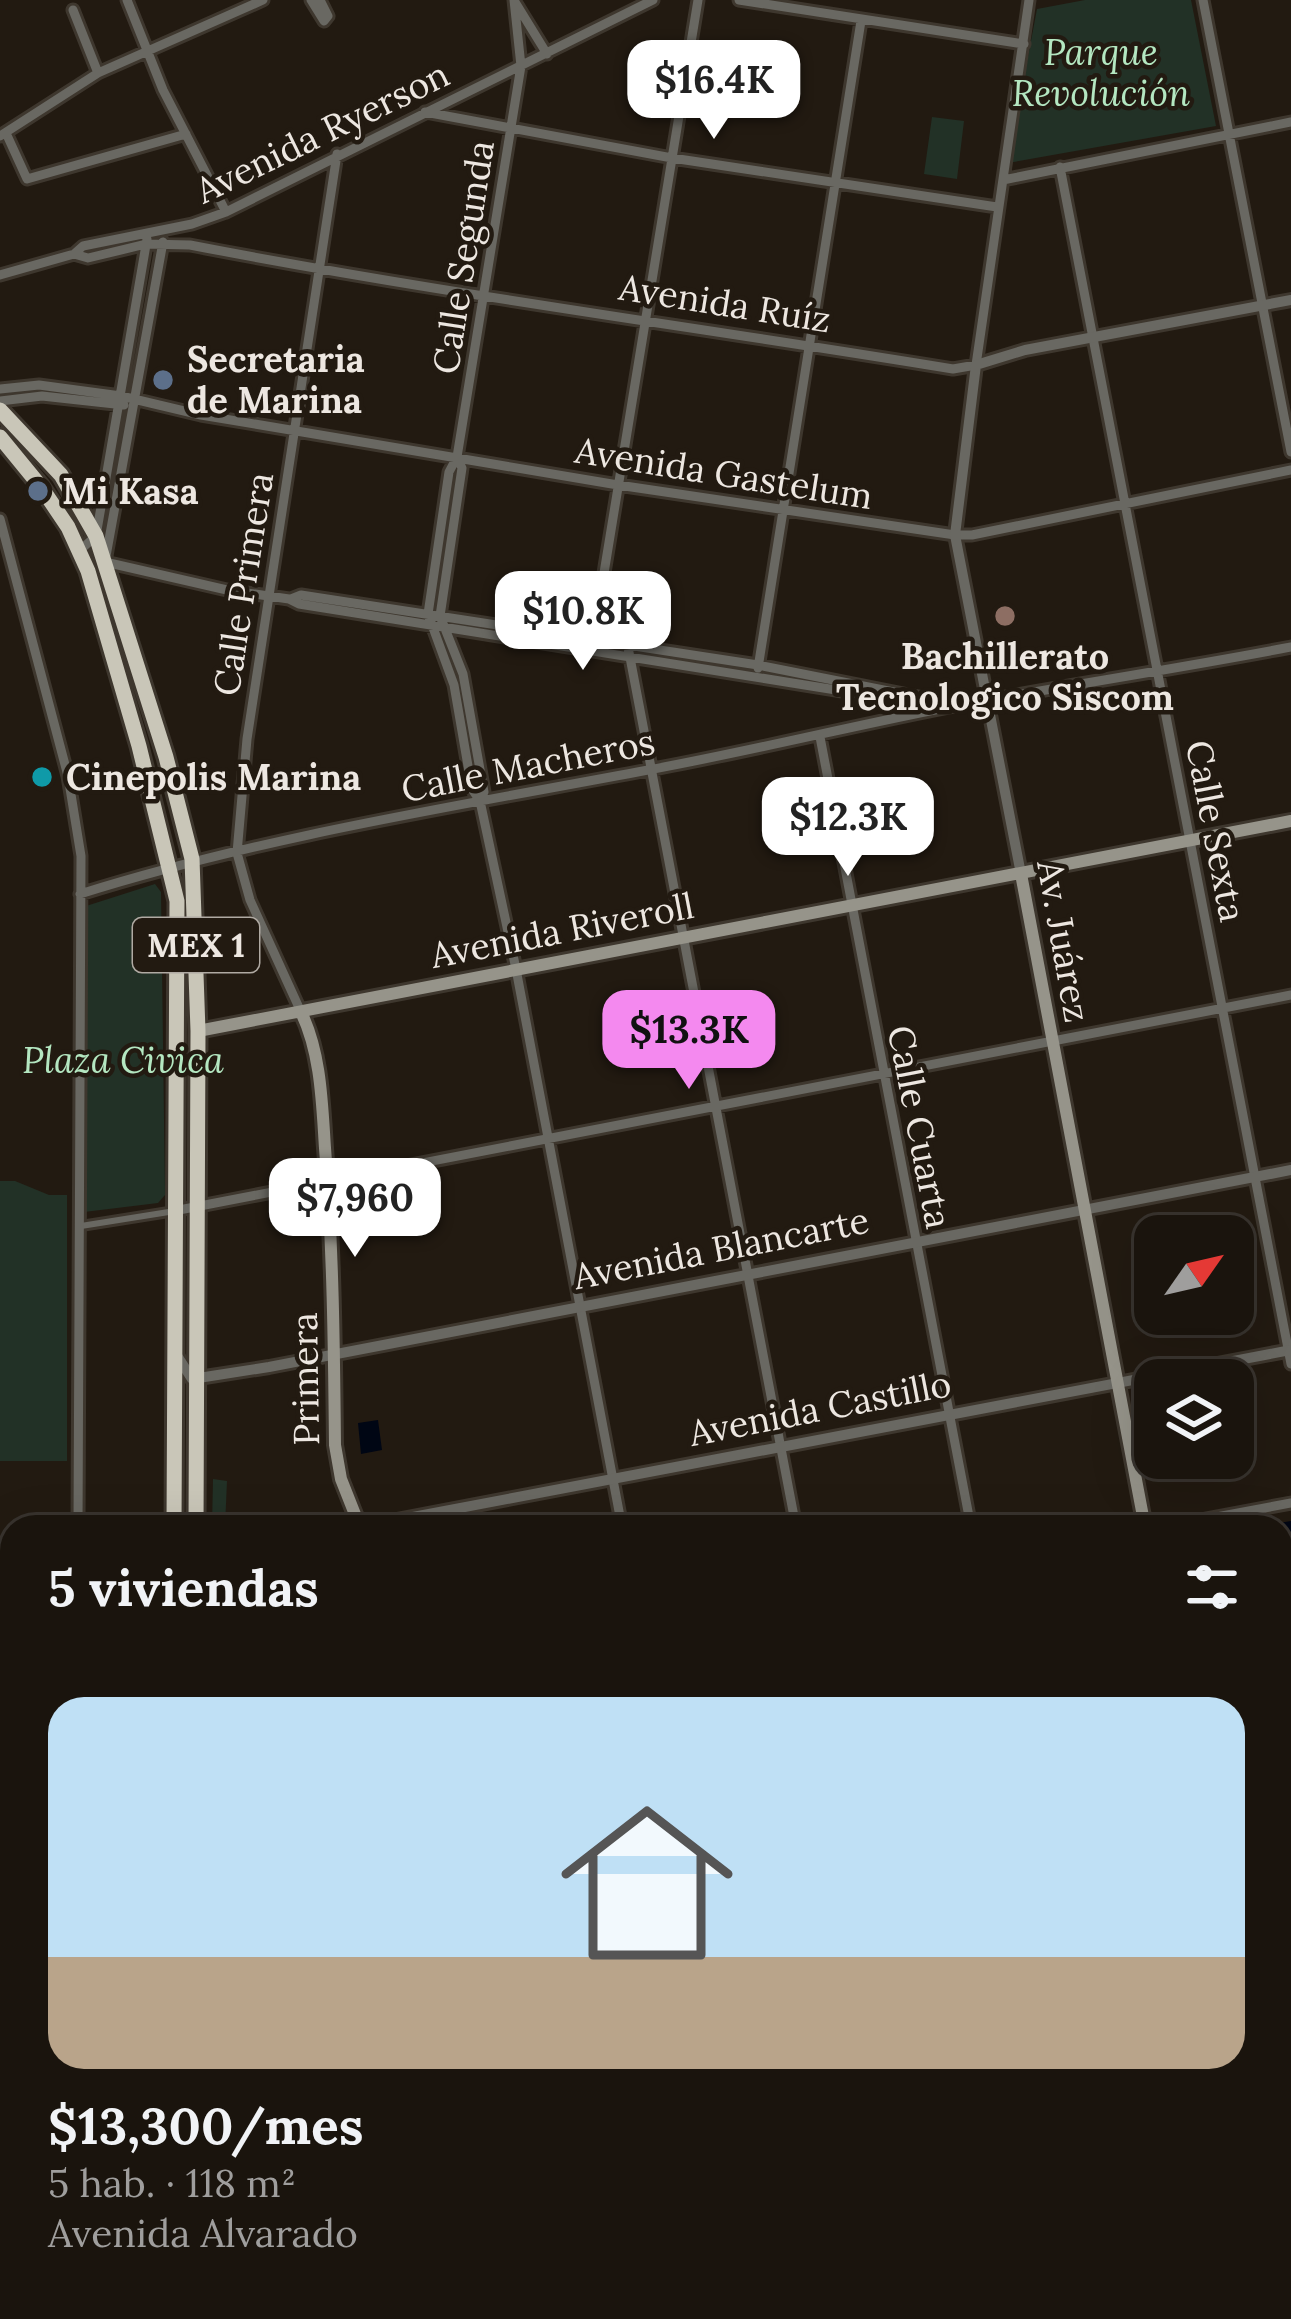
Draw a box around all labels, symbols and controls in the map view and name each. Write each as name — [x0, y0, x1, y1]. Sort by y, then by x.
park label: Parque Revolución — [1012, 29, 1190, 116]
pin: $16.4K — [616, 40, 812, 142]
street label: Avenida Ryerson — [187, 51, 456, 214]
text: $16.4K — [654, 54, 774, 104]
street label: Calle Segunda — [422, 137, 504, 377]
street label: Avenida Ruíz — [615, 263, 834, 342]
place label: Secretaria de Marina — [187, 336, 365, 423]
marker: Secretaria de Marina — [150, 367, 176, 393]
street label: Avenida Gastelum — [571, 427, 876, 519]
place label: Mi Kasa — [62, 468, 199, 514]
street label: Calle Primera — [203, 469, 283, 699]
marker: Mi Kasa — [25, 478, 51, 504]
pin: $10.8K — [485, 571, 681, 673]
text: $10.8K — [522, 585, 644, 635]
marker: Bachillerato Tecnologico Siscom — [992, 603, 1018, 629]
place label: Bachillerato Tecnologico Siscom — [836, 633, 1174, 720]
street label: Calle Macheros — [397, 718, 659, 812]
street label: Calle Sexta — [1176, 736, 1256, 926]
place label: Cinepolis Marina — [66, 754, 361, 800]
marker: Cinepolis Marina — [29, 764, 55, 790]
pin: $12.3K — [750, 777, 946, 879]
text: $12.3K — [789, 791, 907, 841]
street label: Av. Juárez — [1027, 855, 1101, 1026]
street label: Avenida Riveroll — [426, 882, 697, 978]
road number: MEX 1 — [133, 918, 259, 972]
pin: $13.3K — [591, 990, 787, 1092]
text: $13.3K — [629, 1004, 749, 1054]
street label: Calle Cuarta — [878, 1022, 962, 1232]
park label: Plaza Civica — [22, 1037, 224, 1083]
pin: $7,960 — [257, 1158, 453, 1260]
text: $7,960 — [296, 1172, 414, 1222]
street label: Avenida Blancarte — [568, 1197, 873, 1299]
north arrow — [1134, 1215, 1254, 1335]
map controls — [1134, 1215, 1254, 1479]
street label: Primera — [281, 1312, 329, 1446]
button: layers — [1134, 1359, 1254, 1479]
street label: Avenida Castillo — [684, 1360, 955, 1456]
icon: filters — [1179, 1554, 1245, 1620]
text: 5 viviendas — [48, 1555, 319, 1620]
icon: home — [539, 1775, 755, 1991]
text: $13,300/mes — [48, 2093, 363, 2158]
text: 5 hab. · 118 m² — [48, 2158, 296, 2208]
text: Avenida Alvarado — [48, 2208, 358, 2258]

